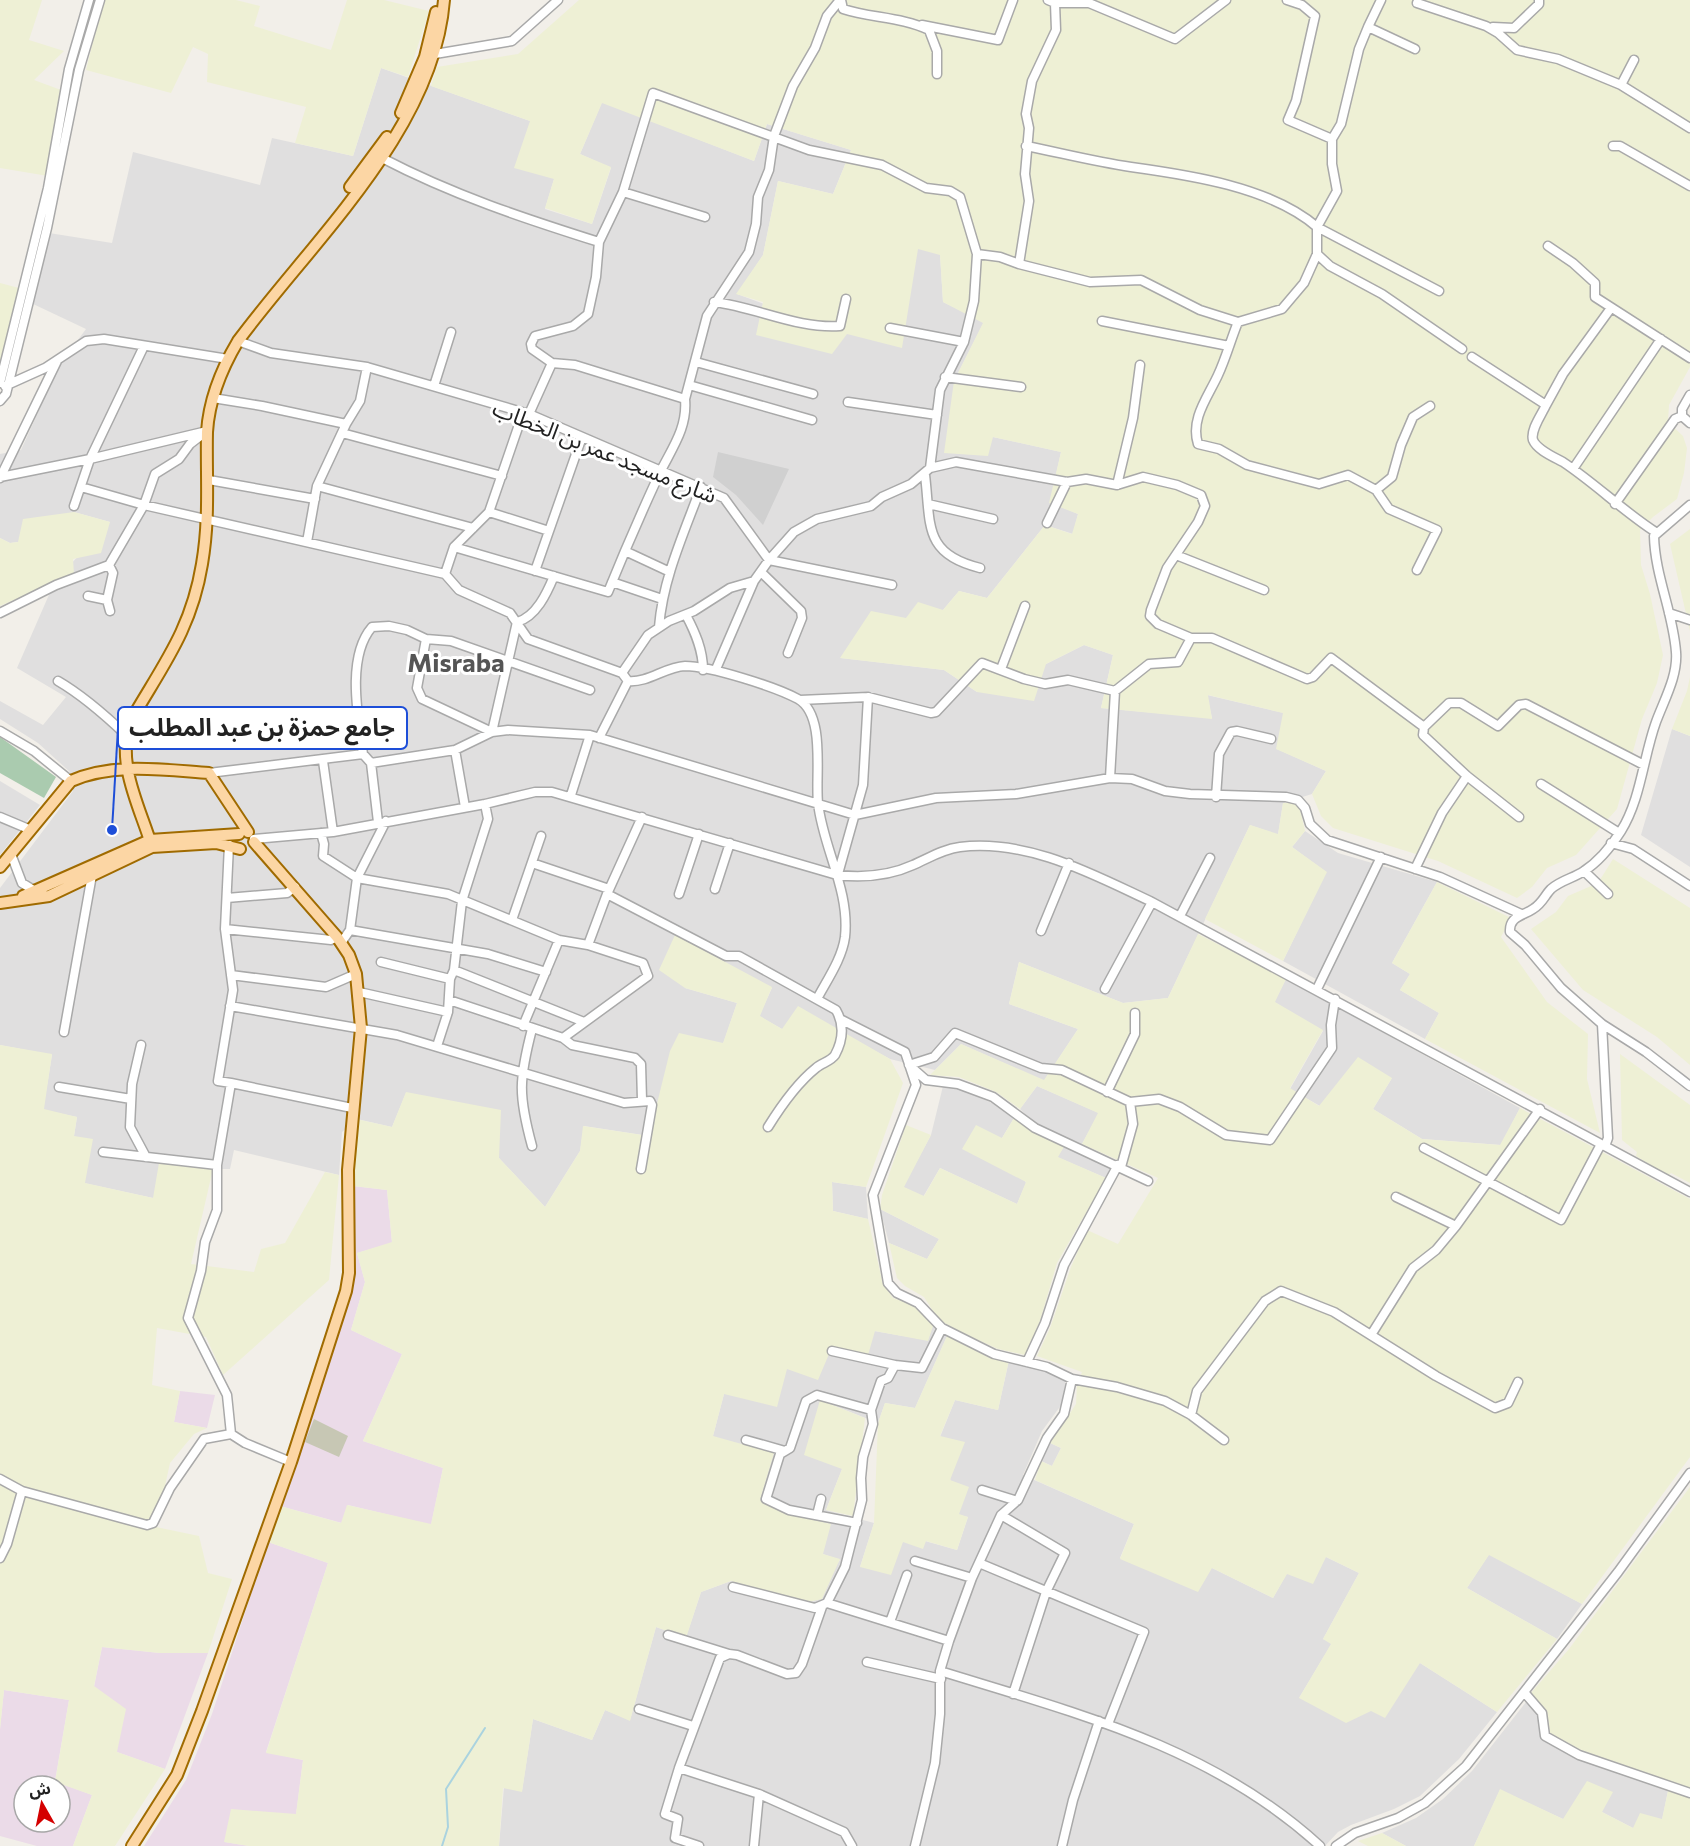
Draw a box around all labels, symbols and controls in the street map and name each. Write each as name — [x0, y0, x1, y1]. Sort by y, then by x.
street label: شارع مسجد عمر بن الخطاب — [488, 394, 721, 512]
district label: Misraba — [407, 646, 505, 677]
callout: جامع حمزة بن عبد المطلب — [118, 707, 407, 749]
text: جامع حمزة بن عبد المطلب — [129, 712, 395, 746]
north arrow — [12, 1774, 72, 1834]
text: ش — [27, 1778, 52, 1801]

